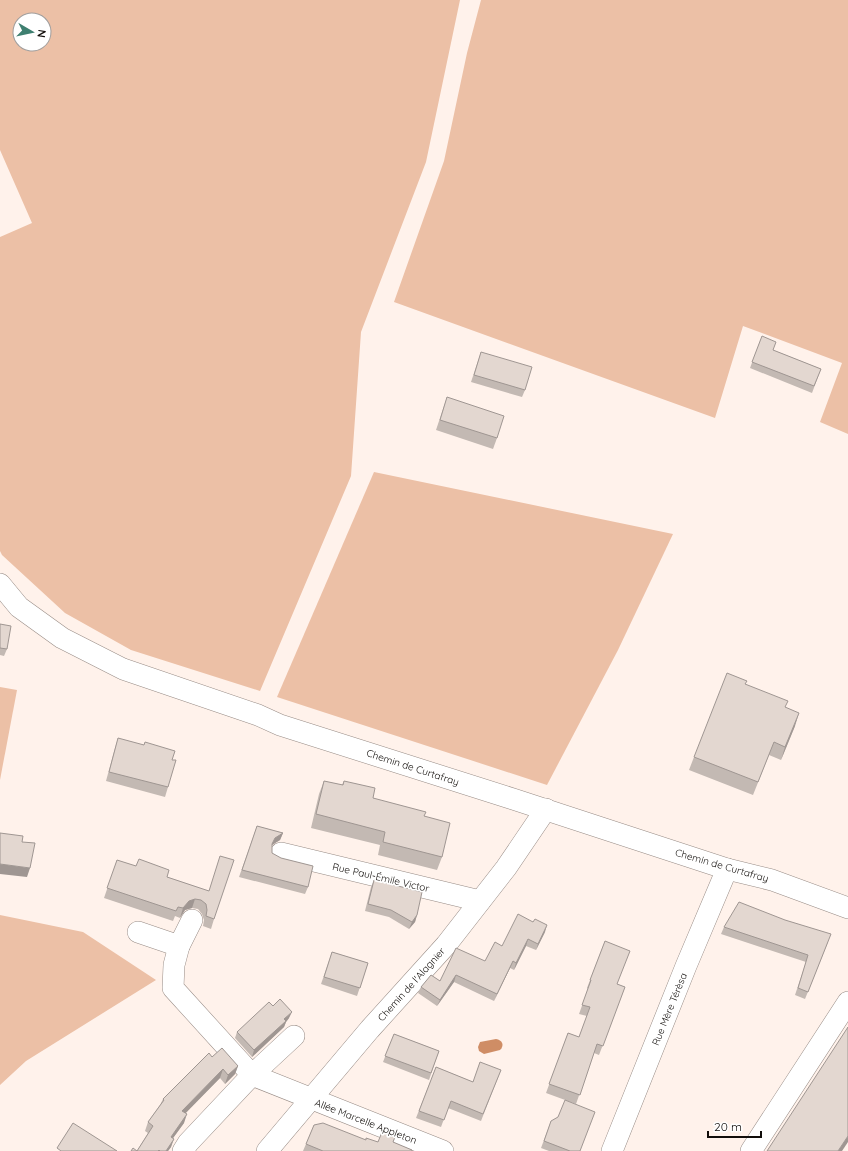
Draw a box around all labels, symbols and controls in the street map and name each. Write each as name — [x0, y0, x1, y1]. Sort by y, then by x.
north arrow — [12, 12, 52, 52]
text: N — [34, 28, 49, 39]
street label: Chemin de Curtafray — [365, 746, 461, 789]
street label: Chemin de Curtafray — [674, 846, 770, 885]
street label: Rue Paul-Émile Victor — [331, 860, 431, 895]
street label: Chemin de l'Alagnier — [375, 945, 448, 1024]
street label: Rue Mère Térèsa — [649, 971, 690, 1047]
street label: Allée Marcelle Appleton — [313, 1096, 419, 1147]
scale bar — [708, 1113, 761, 1139]
text: 20 m — [714, 1119, 742, 1134]

